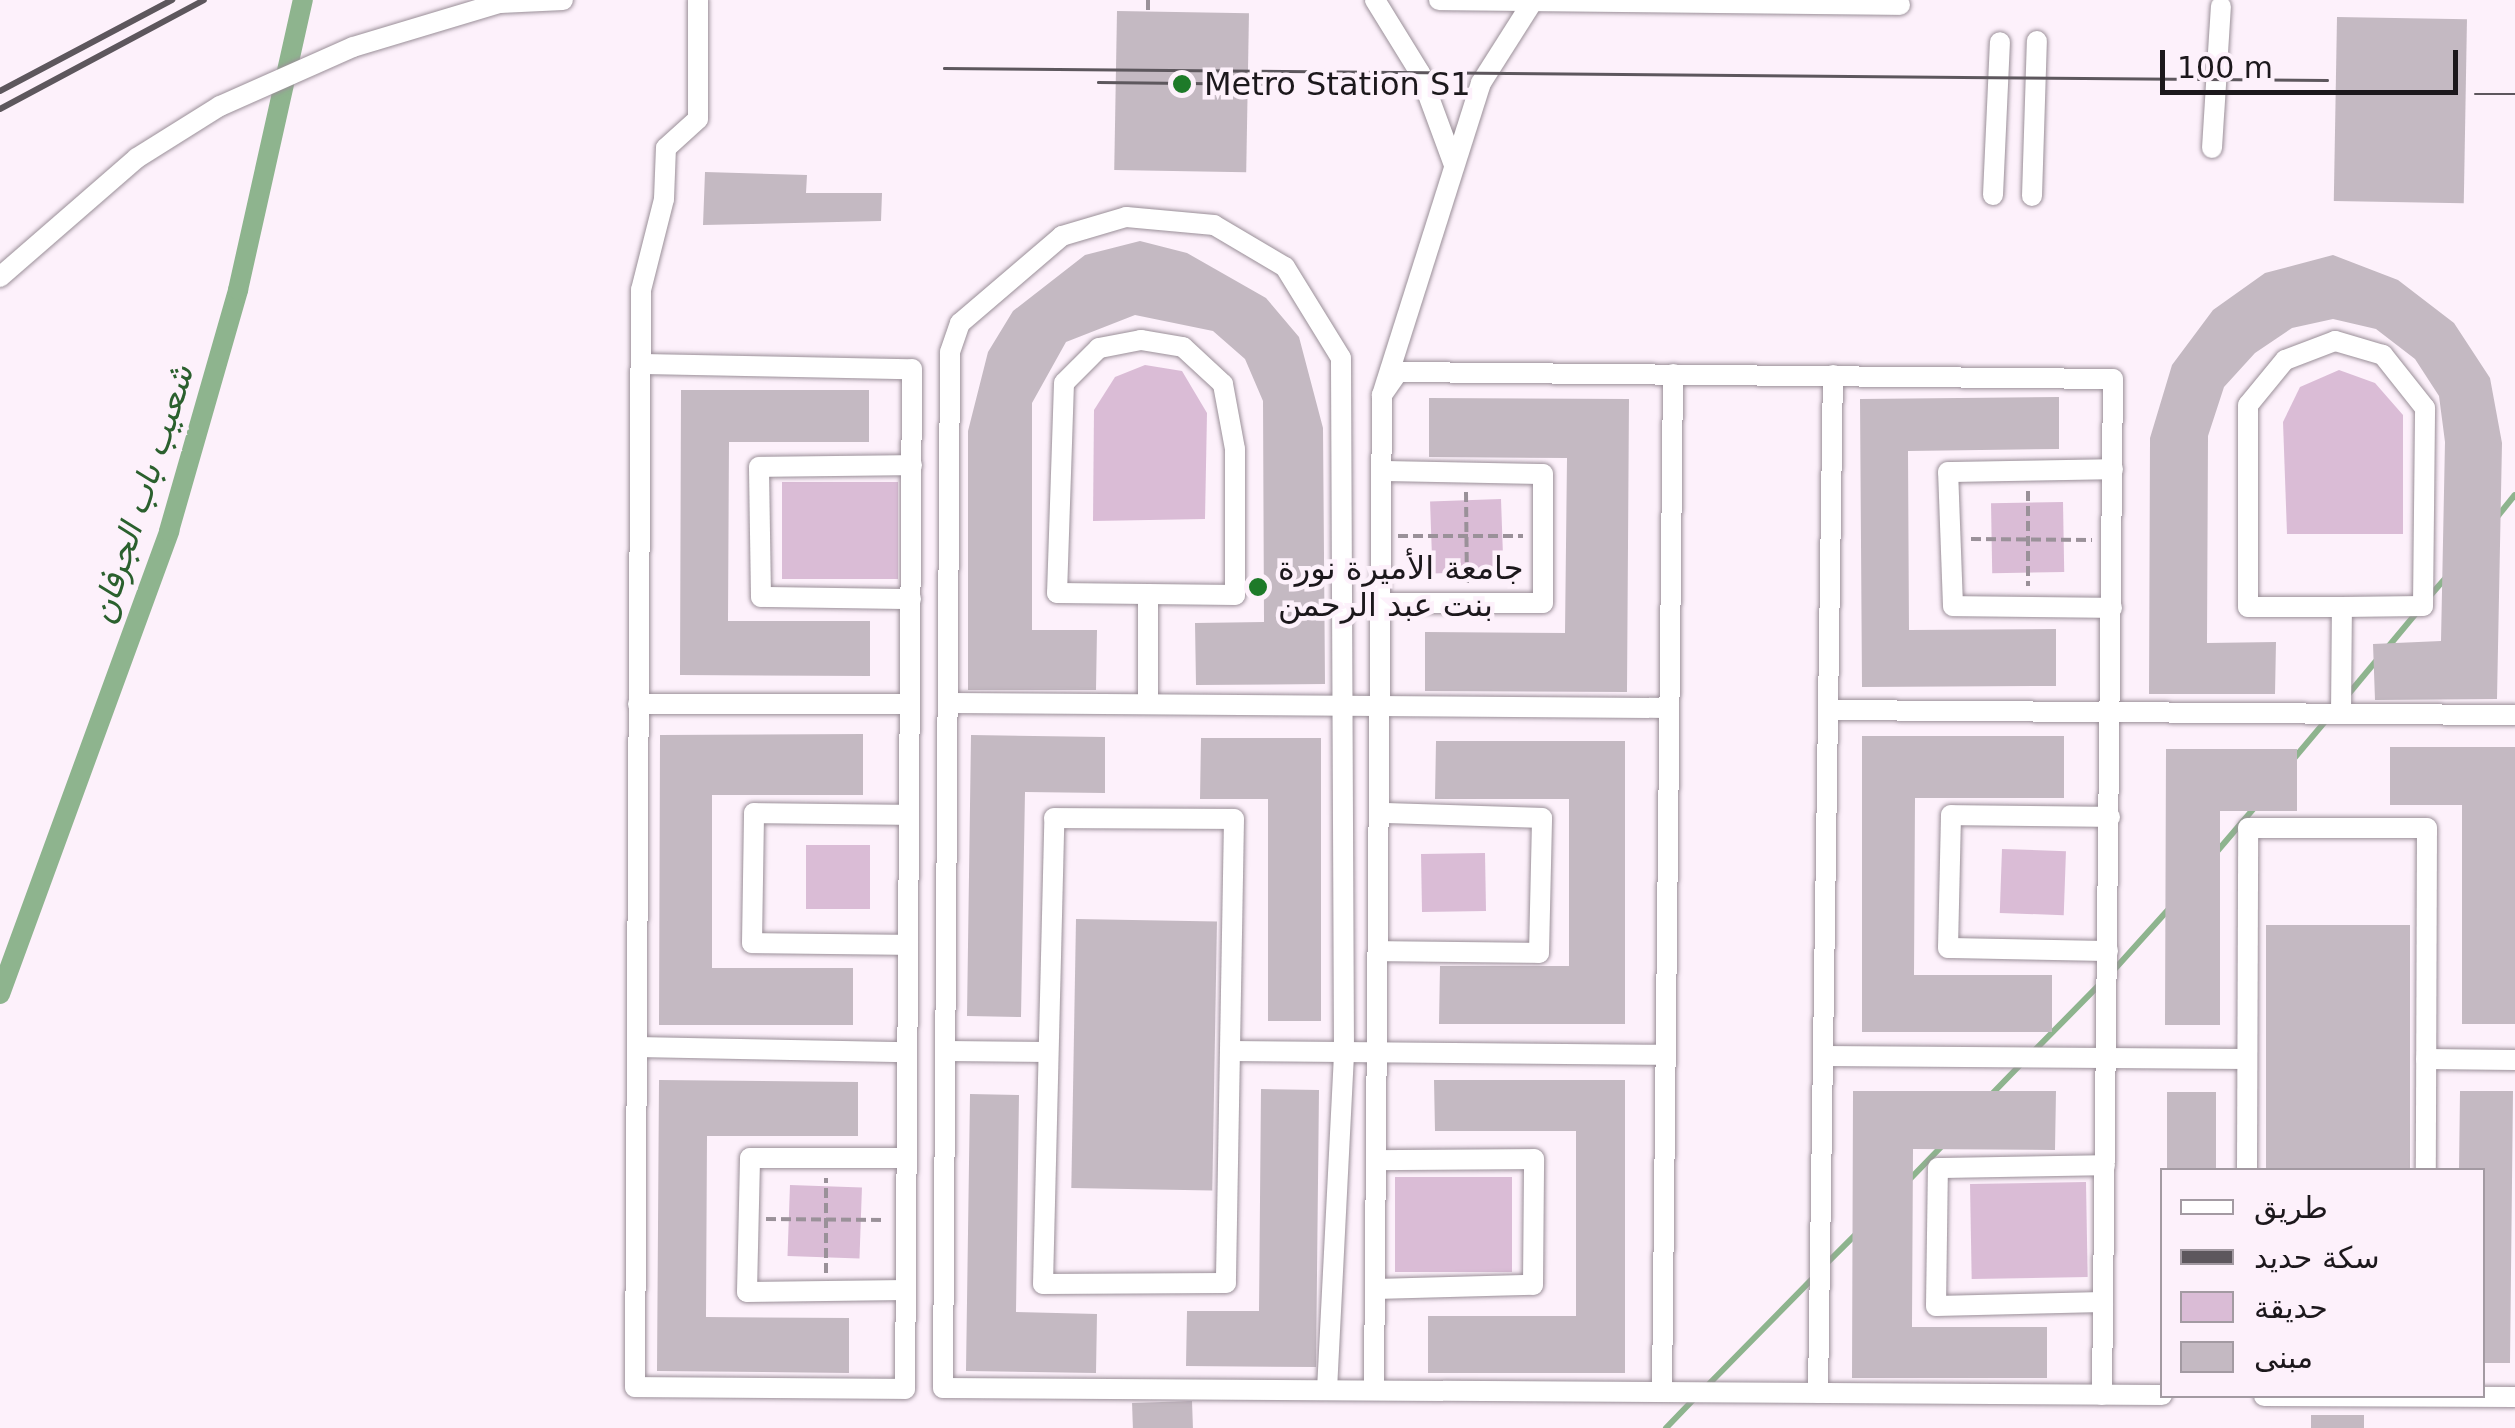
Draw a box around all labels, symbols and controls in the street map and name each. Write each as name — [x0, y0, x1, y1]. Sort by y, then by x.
scale bar — [2165, 30, 2462, 92]
text: 100 m — [2177, 50, 2273, 85]
place label: Metro Station S1 — [1204, 65, 1471, 103]
marker: Metro Station S1 — [1169, 71, 1195, 97]
water label: شعيب باب الجرفان — [80, 360, 202, 628]
place label: جامعة الأميرة نورة بنت عبد الرحمن — [1278, 550, 1524, 625]
marker: جامعة الأميرة نورة بنت عبد الرحمن — [1247, 576, 1269, 598]
legend — [2160, 1168, 2485, 1398]
text: طريق — [2254, 1190, 2328, 1225]
text: سكة حديد — [2254, 1240, 2380, 1275]
text: حديقة — [2254, 1290, 2328, 1325]
text: مبنى — [2254, 1340, 2313, 1375]

